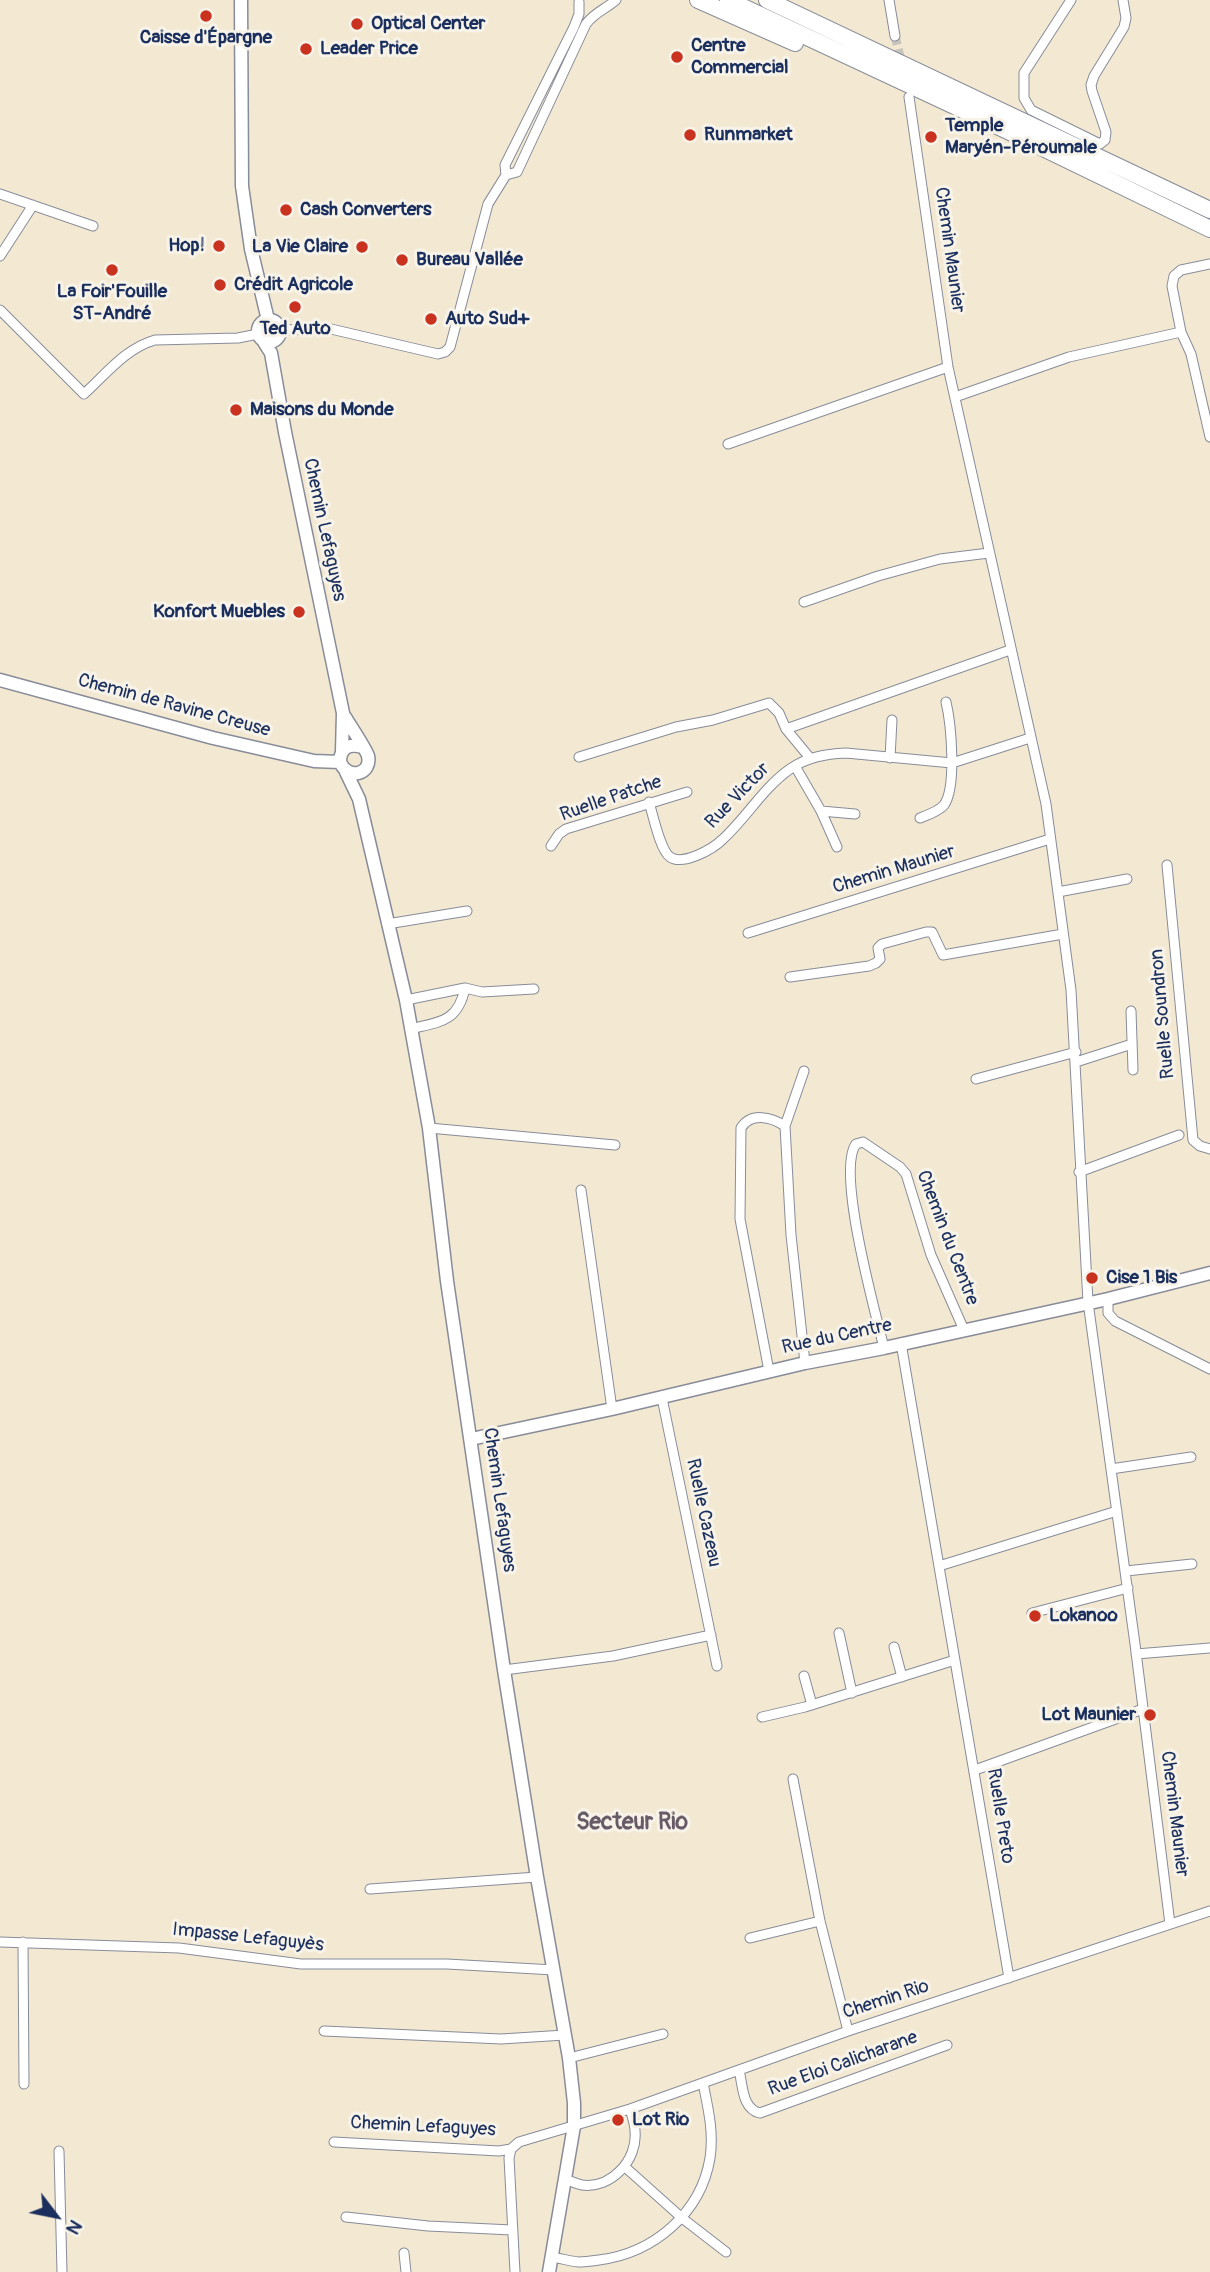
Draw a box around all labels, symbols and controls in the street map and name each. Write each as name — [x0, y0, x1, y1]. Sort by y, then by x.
marker: Caisse d'Épargne — [198, 8, 214, 24]
place label: Optical Center — [371, 13, 485, 35]
marker: Optical Center — [349, 16, 365, 32]
place label: Caisse d'Épargne — [140, 27, 272, 49]
place label: Centre Commercial — [691, 35, 789, 79]
place label: Leader Price — [320, 38, 418, 60]
marker: Leader Price — [298, 41, 314, 57]
marker: Centre Commercial — [669, 49, 685, 65]
place label: Temple Maryén-Péroumale — [945, 115, 1097, 159]
place label: Runmarket — [704, 124, 793, 146]
marker: Runmarket — [682, 127, 698, 143]
marker: Temple Maryén-Péroumale — [923, 129, 939, 145]
street label: Chemin Maunier — [929, 186, 969, 314]
place label: Cash Converters — [300, 199, 432, 221]
marker: Cash Converters — [278, 202, 294, 218]
place label: Hop! — [168, 235, 205, 257]
place label: La Vie Claire — [252, 236, 348, 258]
marker: Hop! — [211, 238, 227, 254]
marker: La Vie Claire — [354, 239, 370, 255]
place label: Bureau Vallée — [416, 249, 523, 271]
marker: Bureau Vallée — [394, 252, 410, 268]
marker: La Foir'Fouille ST-André — [104, 262, 120, 278]
place label: Crédit Agricole — [234, 274, 353, 296]
marker: Crédit Agricole — [212, 277, 228, 293]
place label: La Foir'Fouille ST-André — [57, 281, 167, 325]
marker: Ted Auto — [287, 299, 303, 315]
place label: Auto Sud+ — [445, 308, 529, 330]
marker: Auto Sud+ — [423, 311, 439, 327]
place label: Ted Auto — [259, 318, 331, 340]
place label: Maisons du Monde — [250, 399, 394, 421]
marker: Maisons du Monde — [228, 402, 244, 418]
street label: Chemin Lefaguyes — [298, 456, 350, 604]
place label: Konfort Muebles — [153, 601, 285, 623]
marker: Konfort Muebles — [291, 604, 307, 620]
street label: Chemin de Ravine Creuse — [75, 669, 273, 743]
street label: Rue Victor — [701, 758, 775, 834]
street label: Ruelle Patche — [557, 771, 665, 827]
street label: Chemin Maunier — [830, 841, 958, 899]
street label: Ruelle Soundron — [1146, 948, 1180, 1080]
street label: Chemin du Centre — [911, 1167, 983, 1309]
place label: Cise 1 Bis — [1106, 1267, 1177, 1289]
marker: Cise 1 Bis — [1084, 1270, 1100, 1286]
street label: Rue du Centre — [780, 1314, 894, 1360]
street label: Chemin Lefaguyes — [478, 1426, 520, 1574]
street label: Ruelle Cazeau — [680, 1457, 726, 1569]
place label: Lokanoo — [1049, 1605, 1118, 1627]
marker: Lokanoo — [1027, 1608, 1043, 1624]
place label: Lot Maunier — [1041, 1704, 1136, 1726]
marker: Lot Maunier — [1142, 1707, 1158, 1723]
street label: Chemin Maunier — [1155, 1750, 1193, 1878]
street label: Ruelle Preto — [981, 1767, 1019, 1865]
district label: Secteur Rio — [576, 1809, 688, 1837]
street label: Impasse Lefaguyès — [171, 1919, 325, 1957]
street label: Chemin Rio — [840, 1975, 932, 2025]
street label: Rue Eloi Calicharane — [765, 2026, 921, 2102]
place label: Lot Rio — [632, 2109, 689, 2131]
street label: Chemin Lefaguyes — [350, 2112, 496, 2142]
marker: Lot Rio — [610, 2112, 626, 2128]
north arrow — [21, 2181, 91, 2251]
text: N — [60, 2215, 87, 2239]

